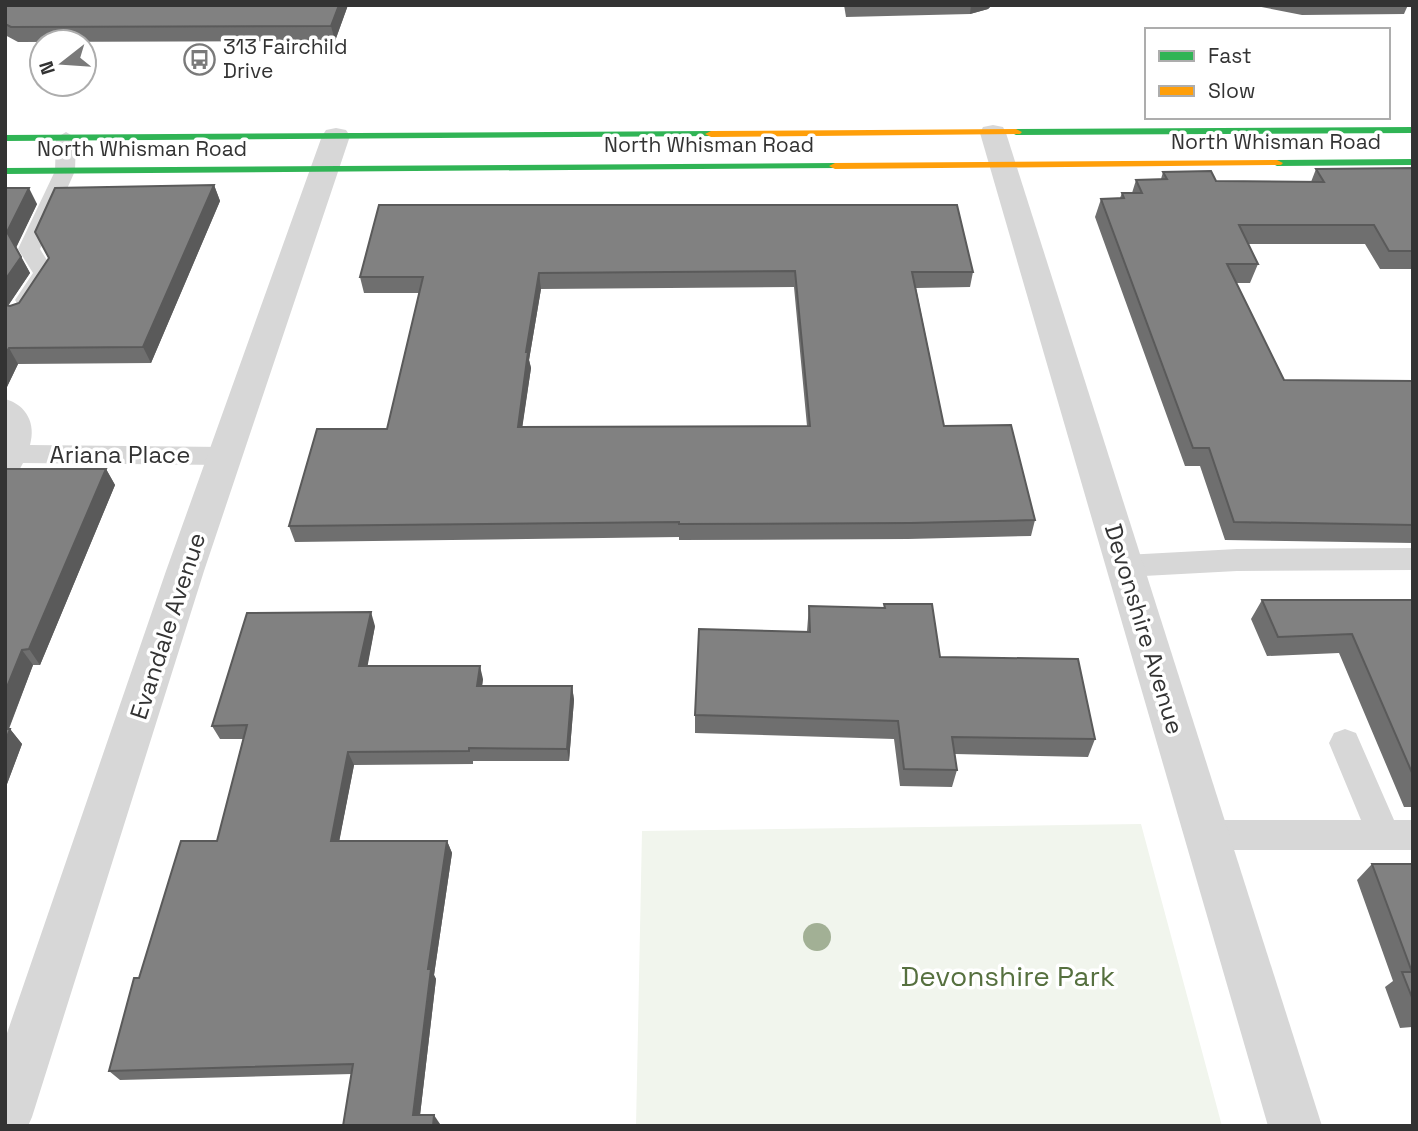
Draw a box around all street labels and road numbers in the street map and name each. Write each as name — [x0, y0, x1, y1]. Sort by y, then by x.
street label: North Whisman Road — [1171, 128, 1381, 155]
street label: North Whisman Road — [604, 131, 814, 158]
street label: North Whisman Road — [37, 135, 247, 162]
street label: Ariana Place — [50, 439, 190, 470]
street label: Devonshire Avenue — [1098, 520, 1191, 738]
street label: Evandale Avenue — [123, 529, 212, 723]

